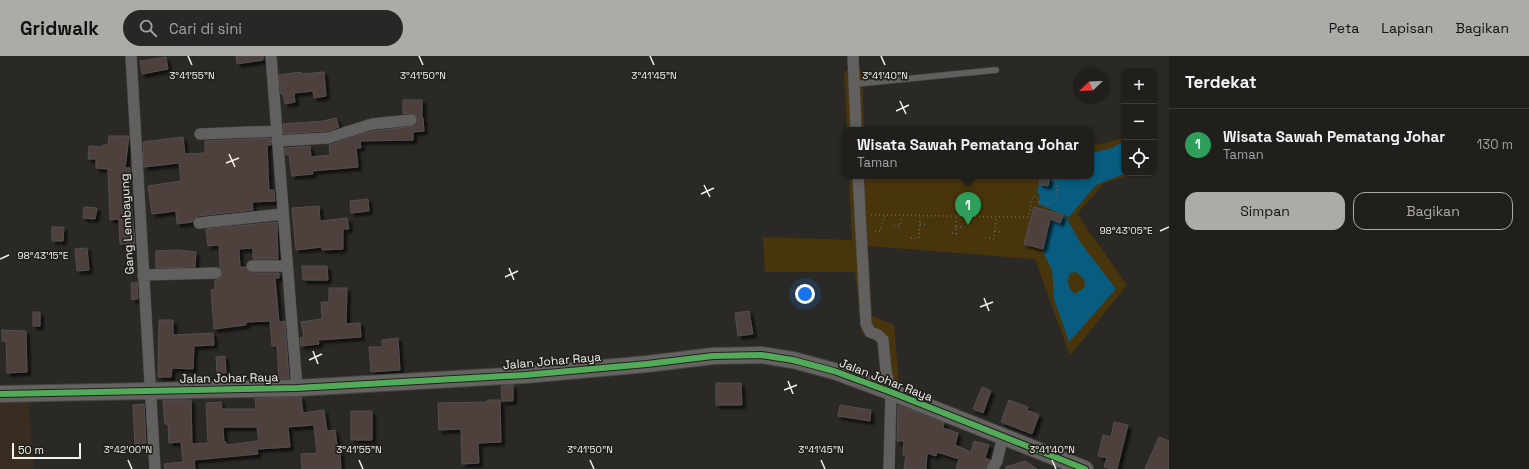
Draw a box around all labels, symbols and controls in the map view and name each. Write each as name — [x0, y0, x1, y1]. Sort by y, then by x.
search box — [123, 10, 403, 46]
text: Gridwalk — [20, 16, 99, 41]
icon: search — [137, 17, 159, 39]
text: Cari di sini — [169, 19, 242, 38]
text: Peta — [1329, 19, 1359, 37]
text: Lapisan — [1381, 19, 1433, 37]
text: Bagikan — [1455, 19, 1509, 37]
north arrow — [1073, 68, 1109, 104]
map controls — [1121, 68, 1157, 176]
button: + — [1121, 68, 1157, 104]
text: 3°41'55"N — [169, 69, 215, 82]
text: 3°41'50"N — [400, 69, 446, 82]
text: 3°41'45"N — [631, 69, 677, 82]
text: 3°41'40"N — [862, 69, 908, 82]
text: Terdekat — [1185, 71, 1257, 93]
button: − — [1121, 104, 1157, 140]
popup — [842, 127, 1094, 179]
text: Wisata Sawah Pematang Johar — [1223, 127, 1445, 146]
text: Wisata Sawah Pematang Johar — [857, 135, 1079, 154]
text: 1 — [1195, 136, 1201, 153]
text: 130 m — [1477, 136, 1513, 153]
button: locate — [1121, 140, 1157, 176]
text: Taman — [1223, 146, 1264, 163]
text: Taman — [857, 154, 898, 171]
street label: Gang Lembayung — [116, 173, 138, 275]
pin: 1 — [955, 192, 981, 225]
button: Simpan — [1185, 192, 1345, 230]
button: Bagikan — [1353, 192, 1513, 230]
text: 98°43'05"E — [1099, 224, 1153, 237]
text: 98°43'15"E — [17, 249, 69, 262]
your location — [795, 284, 815, 304]
street label: Jalan Johar Raya — [502, 349, 602, 373]
street label: Jalan Johar Raya — [837, 355, 935, 405]
street label: Jalan Johar Raya — [180, 369, 279, 387]
scale bar — [12, 441, 81, 460]
text: 50 m — [18, 443, 44, 457]
text: 3°42'00"N — [104, 443, 152, 456]
text: 3°41'55"N — [336, 443, 382, 456]
text: 3°41'50"N — [567, 443, 613, 456]
text: 3°41'45"N — [798, 443, 844, 456]
text: 3°41'40"N — [1029, 443, 1075, 456]

